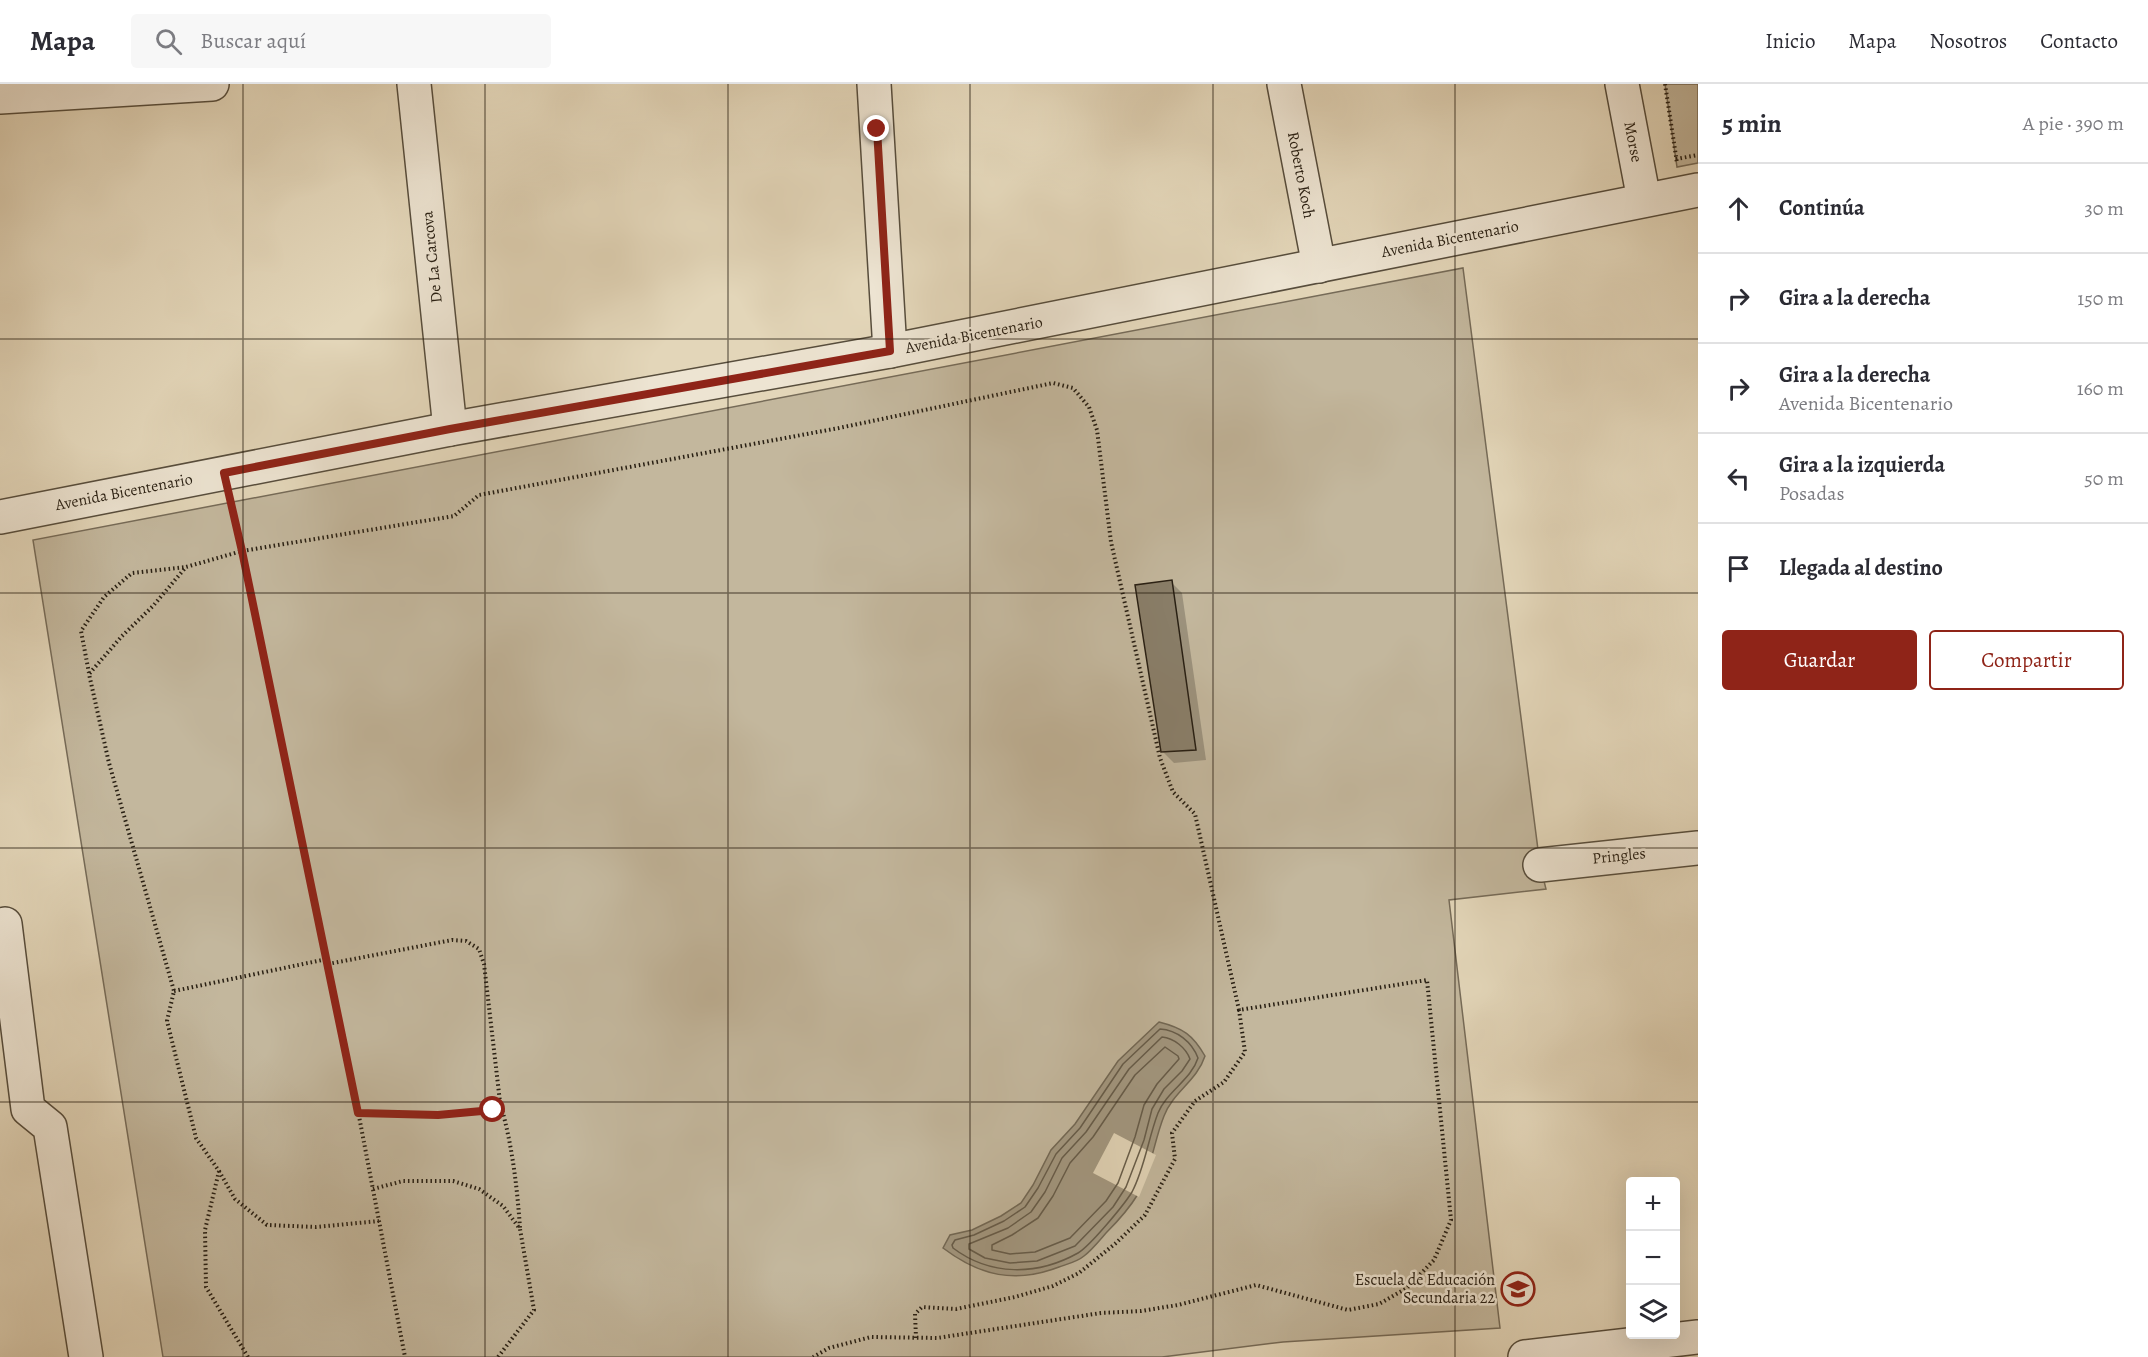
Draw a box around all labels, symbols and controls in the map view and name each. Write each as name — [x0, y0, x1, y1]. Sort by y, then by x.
search box — [131, 14, 551, 68]
text: Mapa — [30, 22, 95, 60]
icon: search — [152, 25, 185, 58]
text: Buscar aquí — [200, 26, 306, 56]
text: Inicio — [1765, 27, 1815, 55]
text: Mapa — [1848, 27, 1897, 55]
text: Nosotros — [1930, 27, 2007, 55]
text: Contacto — [2040, 27, 2118, 55]
text: 5 min — [1722, 106, 1782, 141]
text: A pie · 390 m — [2023, 110, 2124, 137]
route end — [863, 115, 889, 141]
street label: Morse — [1618, 120, 1648, 164]
street label: Roberto Koch — [1282, 130, 1320, 221]
icon: ahead — [1722, 192, 1755, 225]
text: Continúa — [1779, 193, 1865, 223]
text: 30 m — [2084, 195, 2124, 222]
street label: De La Carcova — [416, 209, 448, 304]
street label: Avenida Bicentenario — [1379, 215, 1520, 263]
icon: right — [1722, 282, 1755, 315]
text: Gira a la derecha — [1779, 283, 1930, 313]
text: 150 m — [2077, 285, 2124, 312]
street label: Avenida Bicentenario — [903, 311, 1044, 359]
text: Gira a la derecha — [1779, 360, 1930, 390]
icon: right — [1722, 372, 1755, 405]
text: 160 m — [2077, 375, 2124, 402]
text: Avenida Bicentenario — [1779, 390, 1953, 417]
text: Gira a la izquierda — [1779, 450, 1945, 480]
icon: left — [1722, 462, 1755, 495]
text: 50 m — [2084, 465, 2124, 492]
street label: Avenida Bicentenario — [53, 468, 194, 516]
text: Posadas — [1779, 480, 1845, 507]
icon: arrive — [1722, 552, 1755, 585]
text: Llegada al destino — [1779, 553, 1943, 583]
button: Guardar — [1722, 630, 1917, 690]
button: Compartir — [1929, 630, 2124, 690]
street label: Pringles — [1591, 842, 1647, 870]
route start — [479, 1096, 505, 1122]
map controls — [1626, 1177, 1680, 1339]
button: + — [1626, 1177, 1680, 1231]
button: − — [1626, 1231, 1680, 1285]
place label: Escuela de Educación Secundaria 22 — [1355, 1269, 1495, 1309]
school or university icon: Escuela de Educación Secundaria 22 — [1500, 1271, 1536, 1307]
button: layers — [1626, 1285, 1680, 1339]

